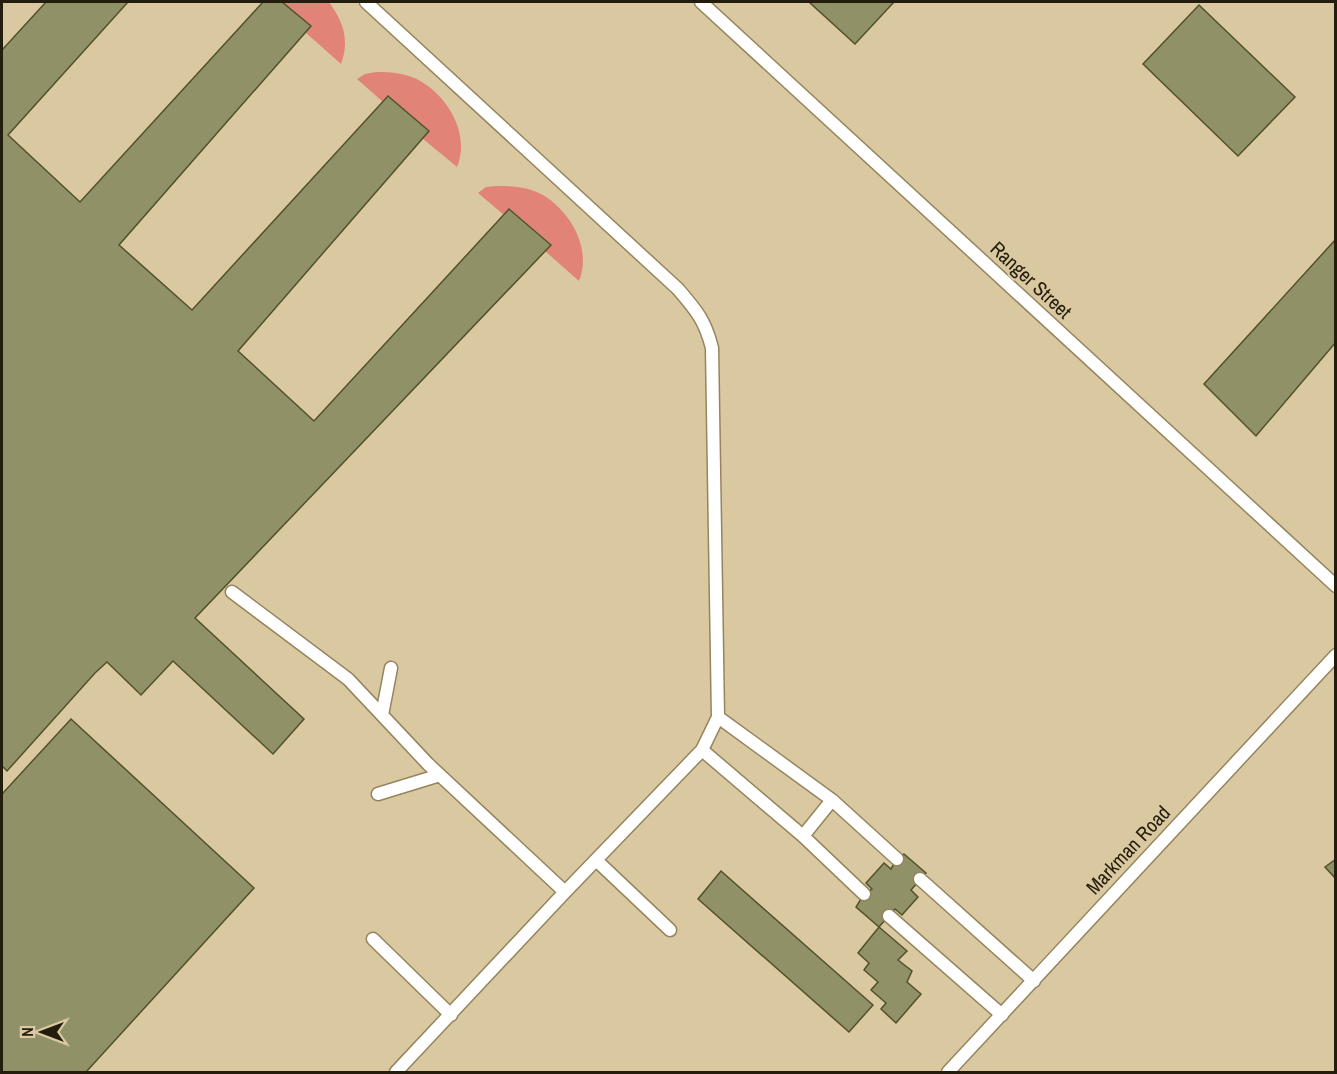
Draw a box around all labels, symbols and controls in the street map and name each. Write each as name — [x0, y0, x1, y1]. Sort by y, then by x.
street label: Ranger Street — [985, 235, 1078, 325]
street label: Markman Road — [1080, 799, 1176, 900]
north arrow — [12, 1002, 72, 1062]
text: N — [16, 1027, 38, 1037]

